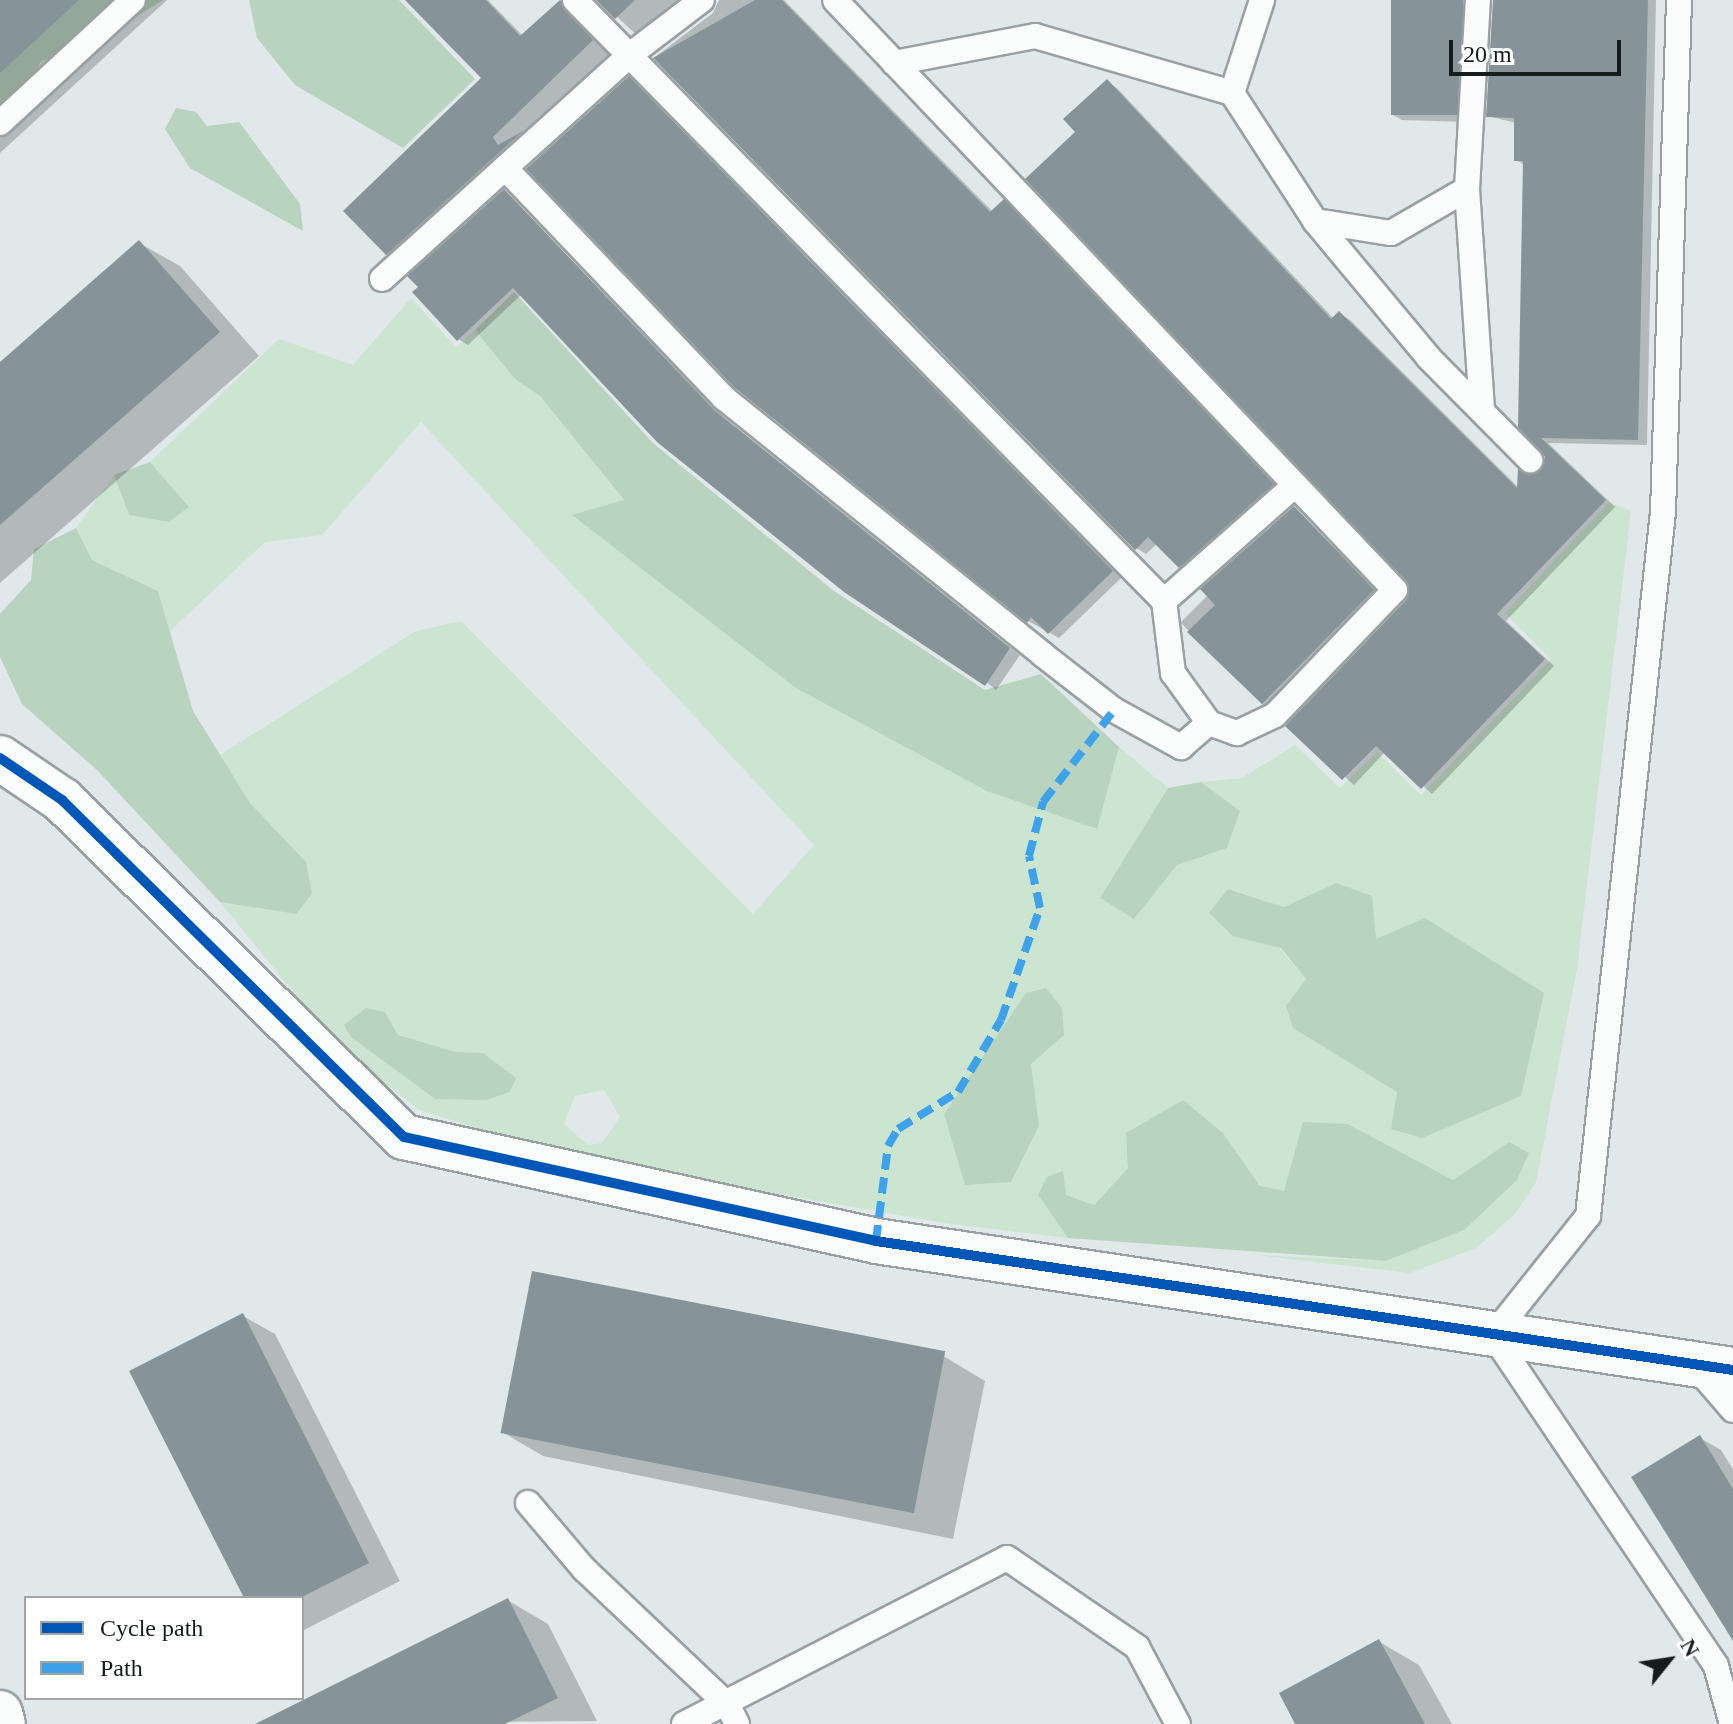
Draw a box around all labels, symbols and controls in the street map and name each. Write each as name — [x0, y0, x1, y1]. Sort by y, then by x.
scale bar — [1453, 24, 1625, 74]
text: 20 m — [1463, 41, 1512, 67]
legend — [24, 1596, 304, 1700]
text: Cycle path — [100, 1615, 203, 1641]
north arrow — [1629, 1620, 1709, 1700]
text: N — [1675, 1635, 1705, 1661]
text: Path — [100, 1655, 143, 1681]

